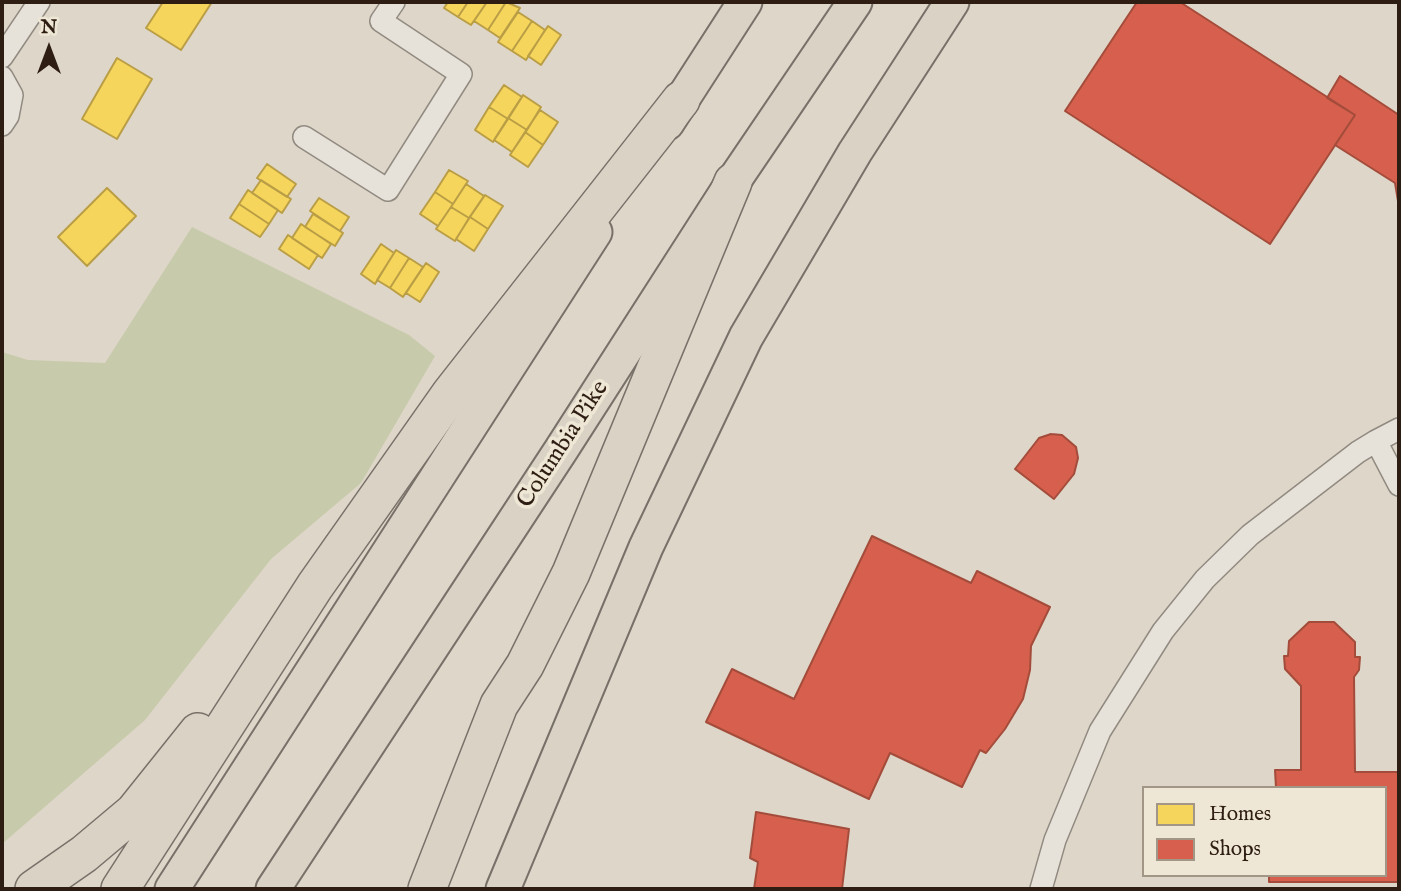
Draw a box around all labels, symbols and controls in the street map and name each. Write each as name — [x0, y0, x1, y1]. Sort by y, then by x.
north arrow — [14, 14, 84, 84]
text: N — [41, 16, 57, 40]
street label: Columbia Pike — [512, 376, 616, 514]
legend — [1142, 786, 1387, 877]
text: Homes — [1209, 801, 1271, 828]
text: Shops — [1209, 836, 1261, 863]

